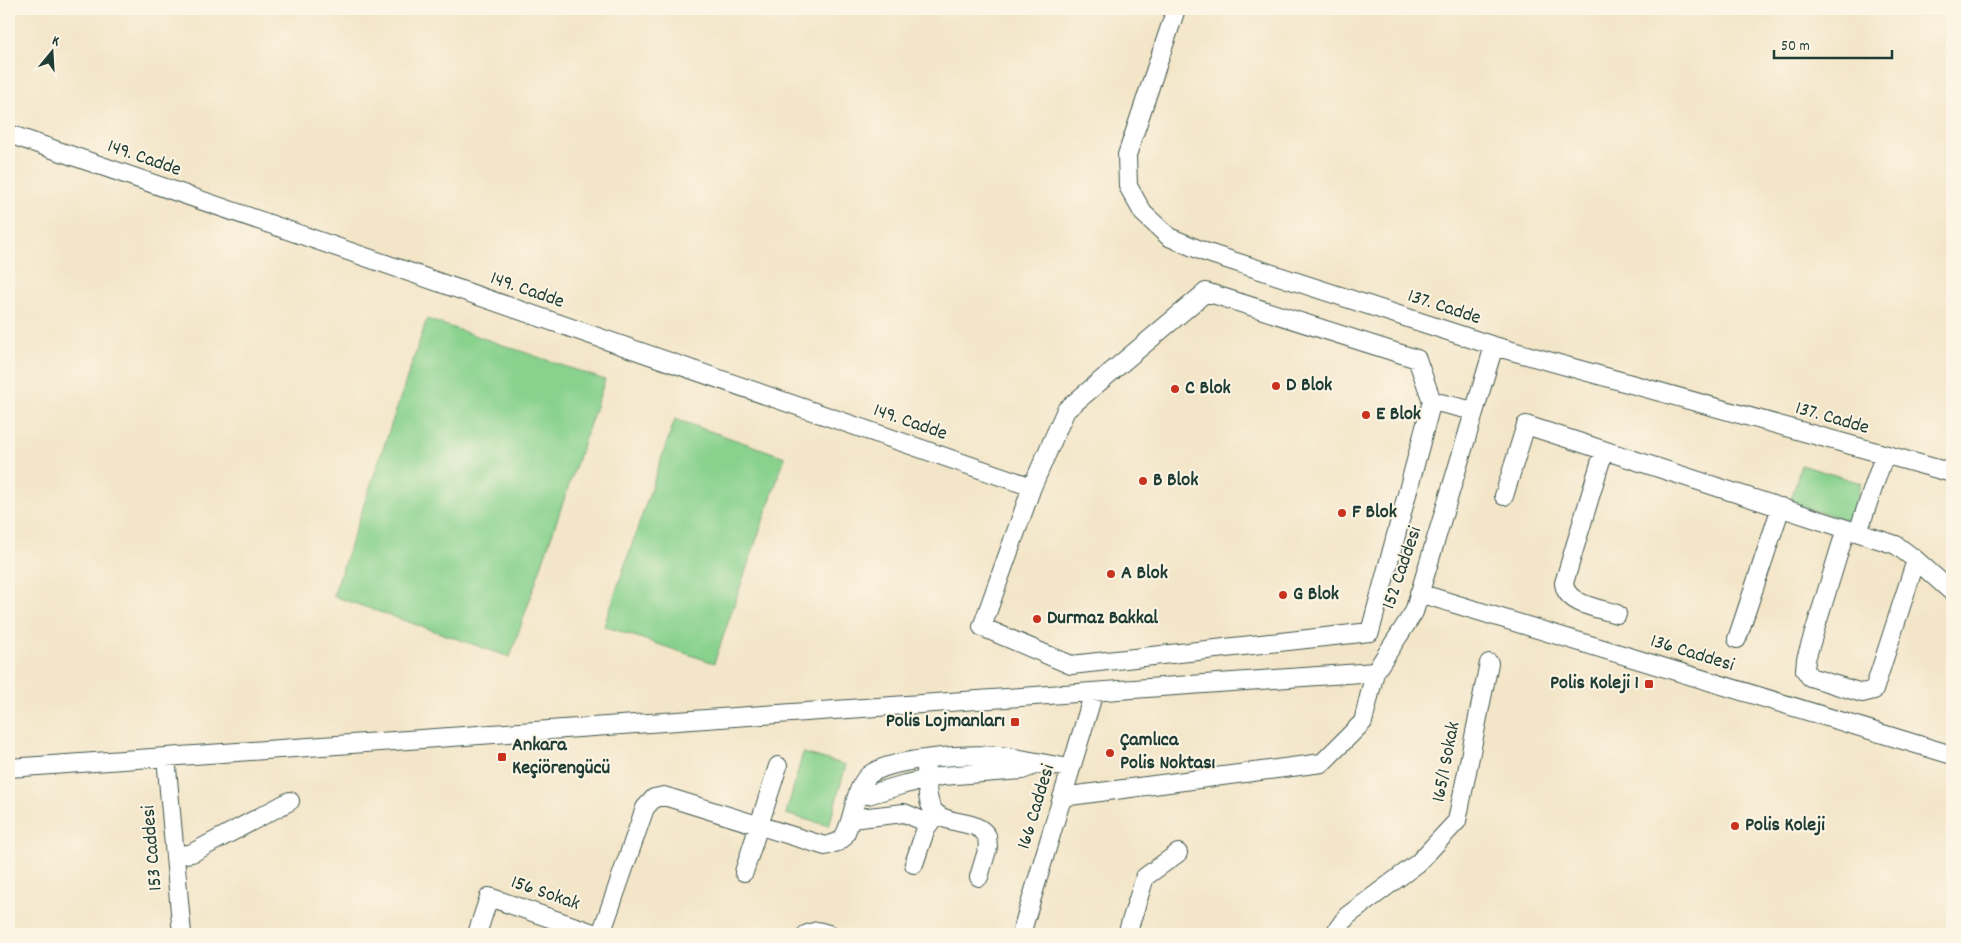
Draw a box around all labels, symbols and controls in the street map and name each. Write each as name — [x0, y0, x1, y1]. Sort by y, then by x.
north arrow — [28, 28, 78, 78]
scale bar — [1774, 28, 1891, 60]
text: K — [49, 31, 62, 52]
text: 50 m — [1781, 36, 1810, 58]
street label: 149. Cadde — [103, 133, 185, 185]
street label: 149. Cadde — [486, 265, 568, 317]
street label: 137. Cadde — [1404, 283, 1484, 333]
place label: D Blok — [1286, 372, 1332, 400]
place label: C Blok — [1185, 375, 1231, 403]
marker: D Blok — [1270, 380, 1282, 392]
marker: C Blok — [1169, 383, 1181, 395]
street label: 137. Cadde — [1792, 395, 1872, 443]
street label: 149. Cadde — [869, 397, 951, 449]
place label: E Blok — [1376, 401, 1421, 429]
marker: E Blok — [1360, 409, 1372, 421]
place label: B Blok — [1153, 467, 1198, 495]
marker: B Blok — [1137, 475, 1149, 487]
place label: F Blok — [1352, 499, 1397, 527]
marker: F Blok — [1336, 507, 1348, 519]
street label: 152 Caddesi — [1376, 523, 1430, 613]
place label: A Blok — [1121, 560, 1168, 588]
marker: A Blok — [1105, 568, 1117, 580]
place label: G Blok — [1293, 581, 1339, 609]
marker: G Blok — [1277, 589, 1289, 601]
place label: Durmaz Bakkal — [1047, 605, 1158, 633]
marker: Durmaz Bakkal — [1031, 613, 1043, 625]
street label: 136 Caddesi — [1647, 628, 1738, 680]
place label: Polis Koleji 1 — [1550, 670, 1639, 698]
marker: Polis Koleji 1 — [1643, 678, 1655, 690]
place label: Polis Lojmanları — [886, 708, 1005, 736]
marker: Polis Lojmanları — [1009, 716, 1021, 728]
street label: 165/1 Sokak — [1425, 719, 1469, 805]
place label: Çamlıca Polis Noktası — [1120, 727, 1216, 778]
place label: Ankara Keçiörengücü — [512, 732, 610, 783]
marker: Çamlıca Polis Noktası — [1104, 747, 1116, 759]
marker: Ankara Keçiörengücü — [496, 751, 508, 763]
street label: 166 Caddesi — [1011, 761, 1063, 853]
street label: 153 Caddesi — [135, 804, 171, 892]
place label: Polis Koleji — [1745, 812, 1825, 840]
marker: Polis Koleji — [1729, 820, 1741, 832]
street label: 156 Sokak — [507, 869, 583, 919]

